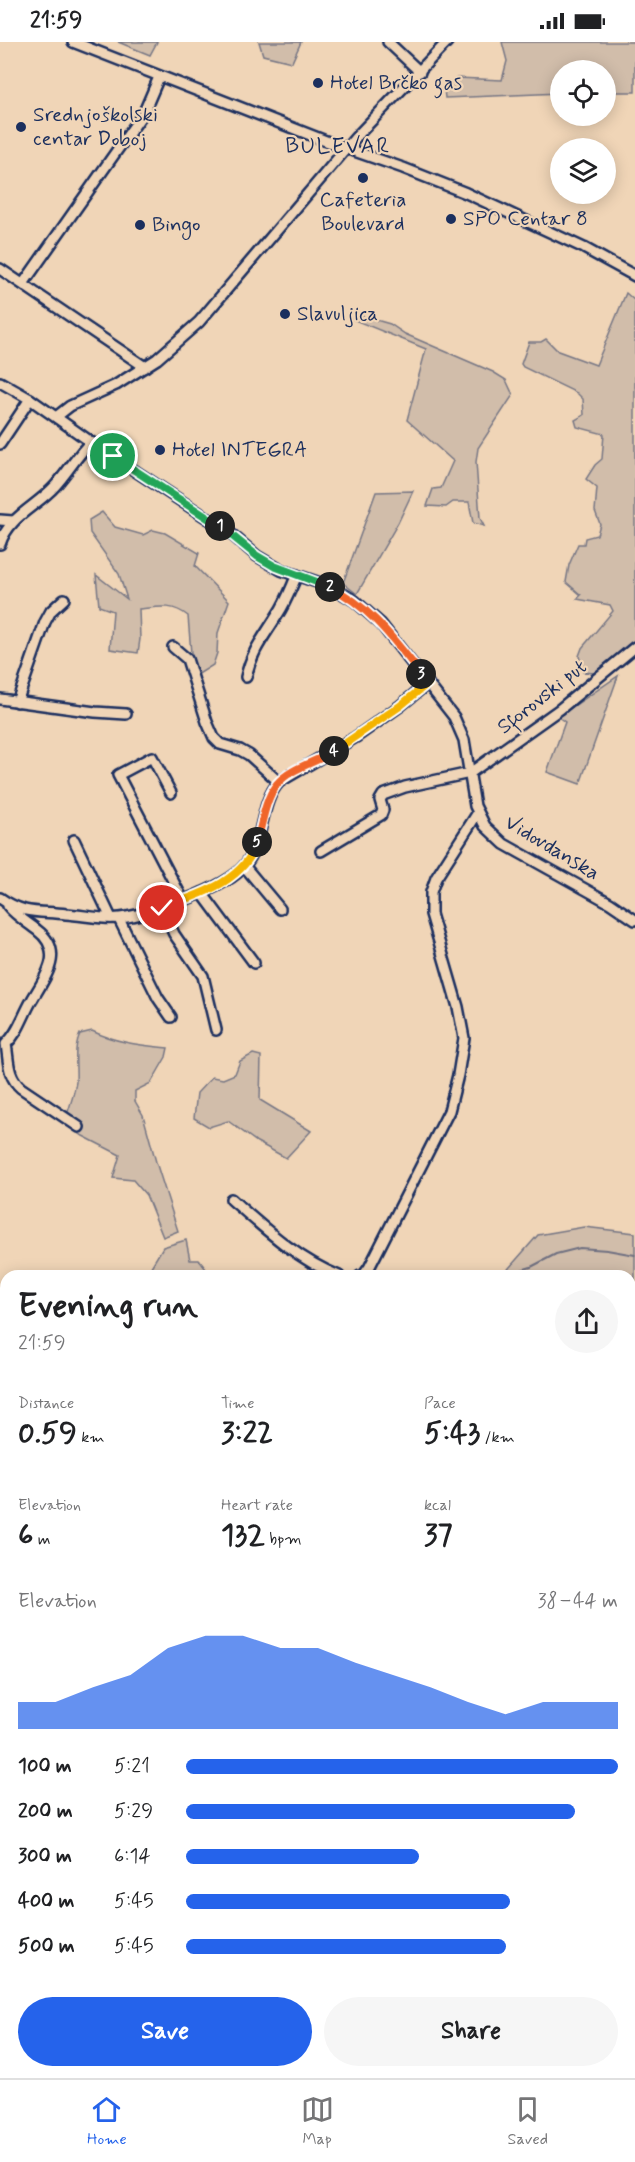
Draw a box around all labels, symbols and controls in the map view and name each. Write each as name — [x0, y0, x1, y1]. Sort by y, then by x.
text: 21:59 — [30, 7, 82, 35]
map controls — [550, 60, 616, 204]
button: locate — [550, 60, 616, 126]
place label: Hotel Brčko gas — [330, 69, 462, 99]
marker: Hotel Brčko gas — [311, 76, 325, 90]
place label: Srednjoškolski centar Doboj — [33, 101, 158, 153]
marker: Srednjoškolski centar Doboj — [14, 120, 28, 134]
district label: BULEVAR — [285, 133, 391, 161]
button: layers — [550, 138, 616, 204]
marker: Cafeteria Boulevard — [356, 171, 370, 185]
place label: Cafeteria Boulevard — [319, 186, 407, 238]
place label: SPO Centar 8 — [463, 205, 588, 233]
place label: Bingo — [152, 211, 201, 240]
marker: SPO Centar 8 — [444, 212, 458, 226]
marker: Bingo — [133, 218, 147, 232]
place label: Slavuljica — [297, 300, 378, 328]
marker: Slavuljica — [278, 307, 292, 321]
pin — [87, 430, 138, 481]
place label: Hotel INTEGRA — [172, 436, 307, 464]
icon: arrive — [96, 439, 129, 472]
marker: Hotel INTEGRA — [153, 443, 167, 457]
pin: 1 — [205, 511, 235, 541]
text: 1 — [216, 515, 224, 536]
pin: 2 — [315, 572, 345, 602]
text: 2 — [326, 576, 334, 597]
street label: Sforovski put — [491, 653, 594, 742]
pin: 3 — [406, 659, 436, 689]
text: 3 — [417, 663, 425, 684]
pin: 4 — [319, 736, 349, 766]
text: 4 — [329, 740, 339, 761]
street label: Vidovdanska — [499, 809, 605, 887]
pin: 5 — [242, 827, 272, 857]
text: 5 — [252, 831, 262, 852]
pin — [136, 882, 187, 933]
icon: check — [145, 891, 178, 924]
text: Evening run — [18, 1285, 198, 1329]
button: share — [555, 1290, 618, 1353]
text: 21:59 — [18, 1330, 66, 1357]
text: Distance — [18, 1393, 74, 1414]
text: Time — [221, 1393, 255, 1414]
text: Pace — [424, 1393, 456, 1414]
text: 0.59 — [18, 1414, 77, 1453]
text: 3:22 — [221, 1414, 273, 1453]
text: 5:43 — [424, 1414, 480, 1453]
text: km — [77, 1427, 105, 1448]
text: /km — [480, 1427, 515, 1448]
text: Elevation — [18, 1495, 81, 1516]
text: Heart rate — [221, 1495, 293, 1516]
text: kcal — [424, 1495, 451, 1516]
text: 6 — [18, 1516, 33, 1555]
text: 132 — [221, 1516, 265, 1555]
text: 37 — [424, 1516, 453, 1555]
text: m — [33, 1529, 50, 1550]
text: bpm — [265, 1529, 302, 1550]
text: Elevation — [18, 1588, 97, 1615]
text: 38–44 m — [538, 1588, 618, 1615]
text: 100 m — [18, 1753, 72, 1780]
text: 5:21 — [114, 1753, 150, 1780]
text: 200 m — [18, 1798, 73, 1825]
text: 5:29 — [114, 1798, 153, 1825]
text: 300 m — [18, 1843, 72, 1870]
text: 6:14 — [114, 1843, 151, 1870]
text: 400 m — [18, 1888, 74, 1915]
text: 5:45 — [114, 1888, 154, 1915]
text: 500 m — [18, 1933, 75, 1960]
text: 5:45 — [114, 1933, 154, 1960]
button: Save — [18, 1997, 312, 2066]
button: Share — [324, 1997, 618, 2066]
tab: Home — [87, 2093, 127, 2150]
tab: Map — [301, 2093, 334, 2150]
tab: Saved — [508, 2093, 548, 2150]

